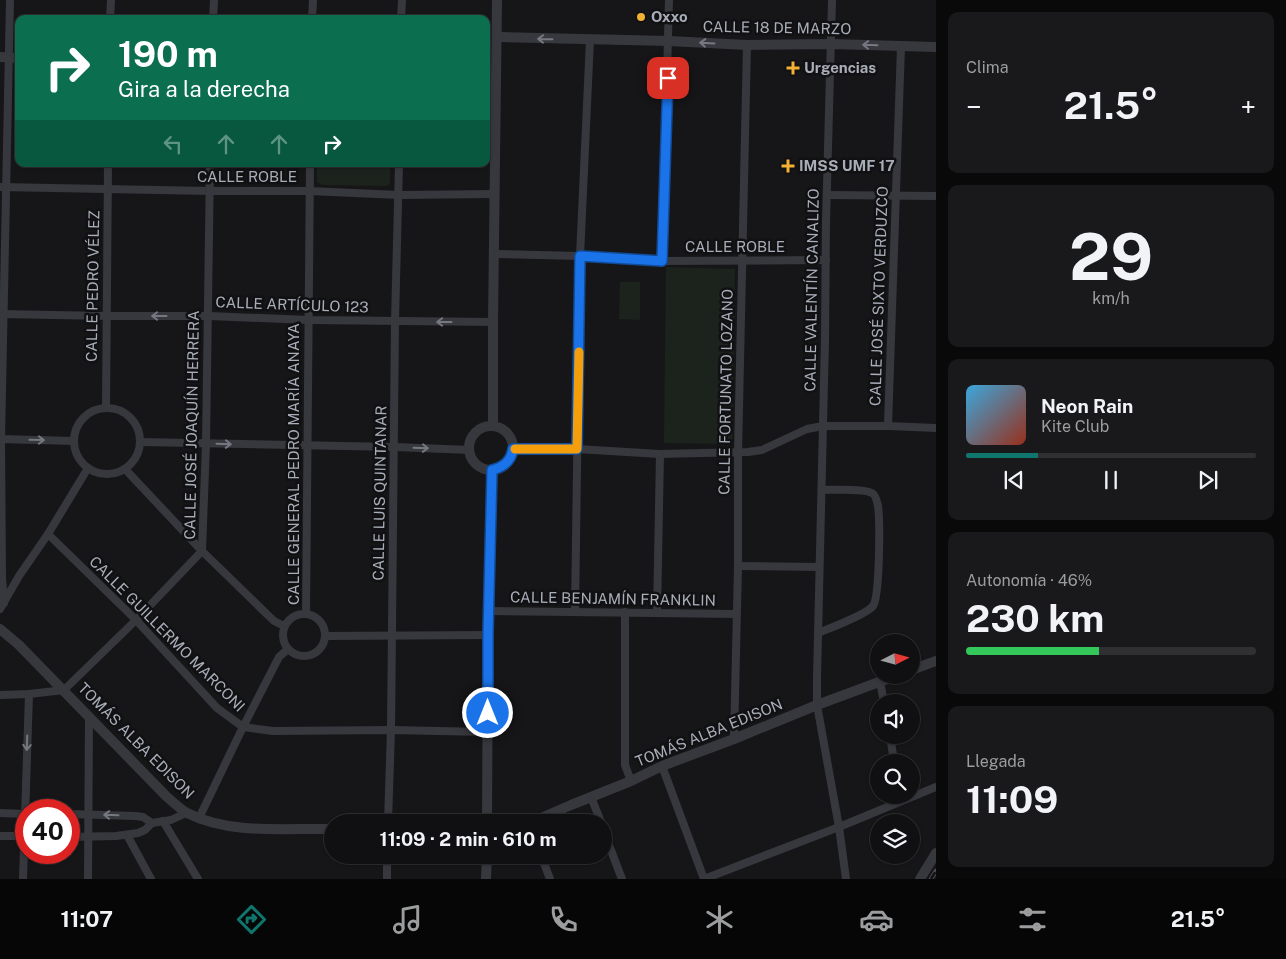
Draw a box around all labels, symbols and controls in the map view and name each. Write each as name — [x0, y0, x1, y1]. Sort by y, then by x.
place label: Oxxo — [651, 8, 688, 25]
marker: Oxxo — [635, 11, 647, 23]
street label: CALLE 18 DE MARZO — [703, 18, 851, 37]
text: 190 m — [118, 34, 218, 75]
one-way arrow — [537, 34, 553, 43]
icon: right — [35, 35, 100, 100]
one-way arrow — [700, 38, 716, 47]
one-way arrow — [862, 40, 878, 50]
pin — [647, 57, 689, 99]
text: Clima — [966, 58, 1009, 77]
place label: Urgencias — [804, 59, 876, 76]
marker: Urgencias — [786, 61, 800, 75]
icon: arrive — [654, 64, 682, 92]
text: Gira a la derecha — [118, 76, 290, 102]
text: 21.5° — [1064, 83, 1158, 128]
text: − — [966, 90, 982, 123]
text: + — [1240, 90, 1256, 123]
icon: left — [159, 130, 187, 158]
icon: ahead — [212, 130, 240, 158]
icon: ahead — [265, 130, 293, 158]
icon: right — [318, 130, 346, 158]
place label: IMSS UMF 17 — [799, 157, 895, 174]
marker: IMSS UMF 17 — [781, 159, 795, 173]
street label: CALLE ROBLE — [197, 168, 297, 185]
street label: CALLE JOSÉ SIXTO VERDUZCO — [866, 186, 891, 406]
street label: CALLE VALENTÍN CANALIZO — [801, 188, 822, 392]
street label: CALLE PEDRO VÉLEZ — [83, 210, 102, 362]
text: 29 — [1069, 218, 1153, 295]
street label: CALLE ROBLE — [685, 238, 785, 255]
street label: CALLE FORTUNATO LOZANO — [715, 289, 736, 495]
text: km/h — [1092, 289, 1130, 308]
street label: CALLE ARTÍCULO 123 — [215, 293, 369, 316]
street label: CALLE JOSÉ JOAQUÍN HERRERA — [181, 310, 202, 540]
one-way arrow — [152, 311, 168, 321]
one-way arrow — [437, 317, 453, 327]
street label: CALLE GENERAL PEDRO MARÍA ANAYA — [285, 323, 302, 605]
text: Neon Rain — [1041, 395, 1133, 417]
street label: CALLE LUIS QUINTANAR — [369, 405, 390, 581]
text: Kite Club — [1041, 417, 1109, 436]
one-way arrow — [28, 435, 45, 445]
one-way arrow — [216, 439, 232, 449]
one-way arrow — [413, 444, 429, 453]
icon: previous — [1000, 466, 1028, 494]
icon: pause — [1097, 466, 1125, 494]
icon: next — [1194, 466, 1222, 494]
street label: CALLE GUILLERMO MARCONI — [86, 553, 248, 715]
text: Autonomía · 46% — [966, 571, 1092, 590]
street label: CALLE BENJAMÍN FRANKLIN — [510, 588, 716, 609]
text: 230 km — [966, 596, 1104, 641]
north arrow — [870, 634, 920, 684]
map controls — [870, 634, 920, 864]
street label: TOMÁS ALBA EDISON — [75, 679, 198, 802]
position arrow — [461, 686, 513, 738]
button: sound — [870, 694, 920, 744]
street label: TOMÁS ALBA EDISON — [633, 695, 785, 770]
one-way arrow — [22, 734, 32, 750]
text: Llegada — [966, 752, 1026, 771]
button: search — [870, 754, 920, 804]
text: 11:09 — [966, 777, 1058, 822]
speed limit sign: 40 — [15, 799, 80, 864]
one-way arrow — [103, 810, 119, 819]
button: layers — [870, 814, 920, 864]
text: 11:09 · 2 min · 610 m — [380, 828, 556, 850]
icon: directions — [234, 902, 269, 937]
icon: music — [390, 902, 425, 937]
icon: phone — [546, 902, 581, 937]
icon: climate — [702, 902, 737, 937]
icon: car — [859, 902, 894, 937]
icon: filters — [1015, 902, 1050, 937]
text: 11:07 — [61, 906, 113, 932]
text: 21.5° — [1171, 906, 1225, 932]

